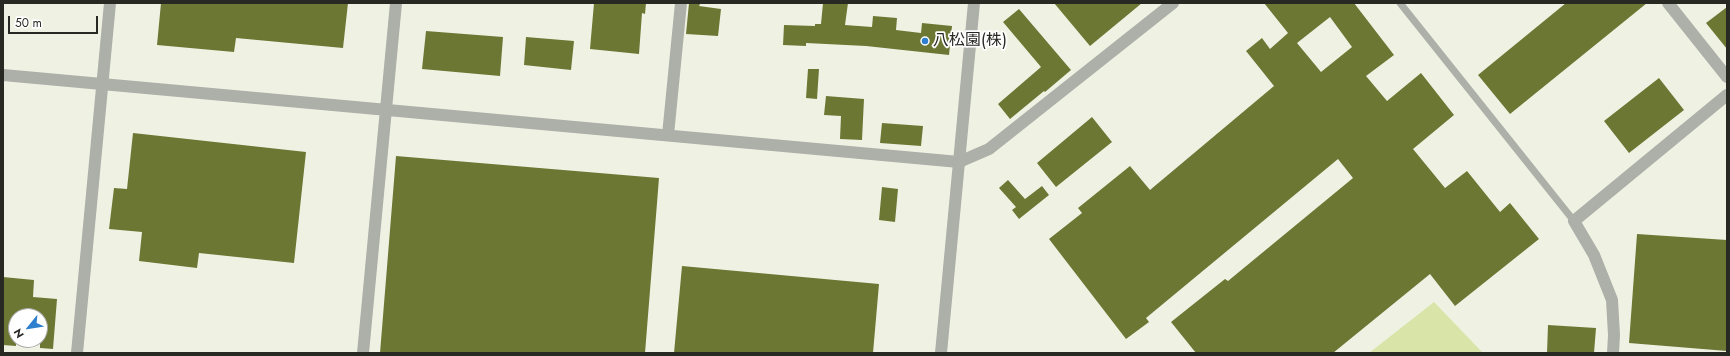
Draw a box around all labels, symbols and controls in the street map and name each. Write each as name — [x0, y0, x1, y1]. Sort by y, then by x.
scale bar — [10, 8, 100, 34]
text: 50 m — [15, 14, 42, 32]
place label: 八松園(株) — [933, 31, 1007, 51]
marker: 八松園(株) — [920, 36, 930, 46]
north arrow — [8, 308, 48, 348]
text: N — [9, 326, 28, 341]

